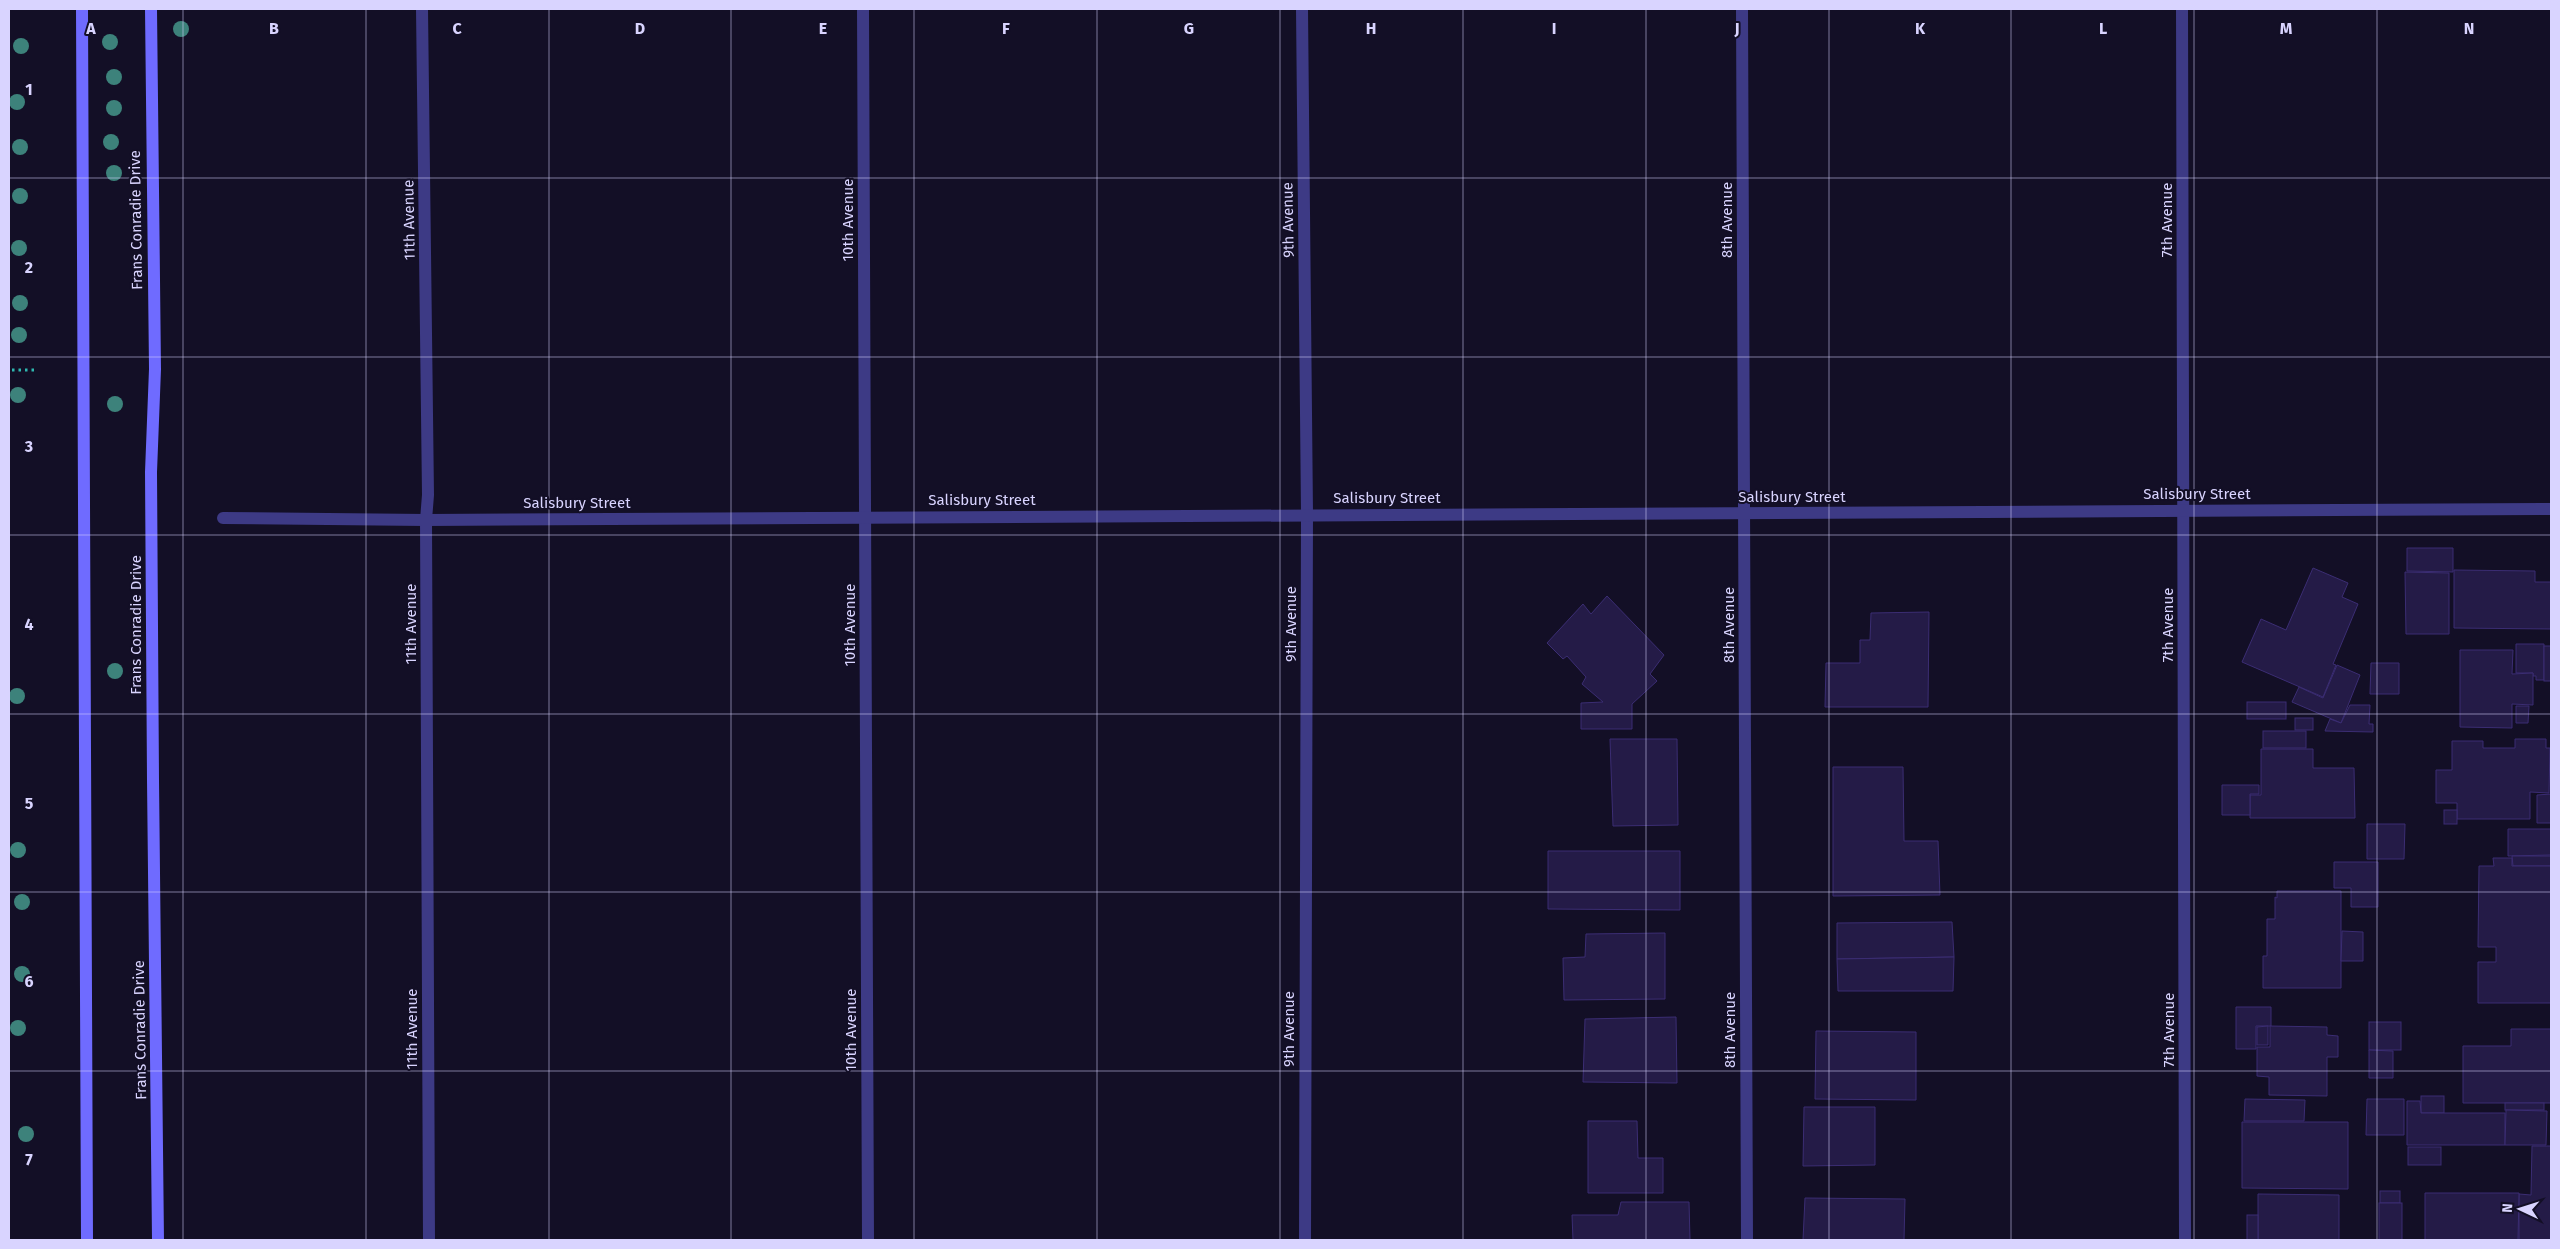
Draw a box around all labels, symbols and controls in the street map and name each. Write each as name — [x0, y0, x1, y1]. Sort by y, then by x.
text: A — [85, 19, 96, 38]
text: B — [269, 19, 279, 38]
text: C — [452, 19, 462, 38]
text: D — [635, 19, 645, 38]
text: E — [819, 19, 827, 38]
text: F — [1002, 19, 1010, 38]
text: G — [1184, 19, 1194, 38]
text: H — [1366, 19, 1376, 38]
text: I — [1552, 19, 1556, 38]
text: J — [1733, 19, 1740, 38]
text: K — [1915, 19, 1926, 38]
text: L — [2099, 19, 2107, 38]
text: M — [2280, 19, 2293, 38]
text: N — [2464, 19, 2474, 38]
text: 1 — [25, 80, 33, 99]
street label: Frans Conradie Drive — [126, 150, 146, 290]
street label: 11th Avenue — [399, 179, 419, 261]
street label: 10th Avenue — [839, 179, 857, 261]
street label: 9th Avenue — [1278, 182, 1298, 258]
street label: 8th Avenue — [1718, 182, 1736, 258]
street label: 7th Avenue — [2158, 183, 2176, 257]
text: 2 — [25, 258, 33, 277]
text: 3 — [24, 437, 33, 456]
street label: Salisbury Street — [2143, 485, 2251, 503]
street label: Salisbury Street — [1738, 488, 1846, 506]
street label: Salisbury Street — [1333, 489, 1441, 507]
street label: Salisbury Street — [928, 491, 1036, 509]
street label: Salisbury Street — [523, 494, 631, 512]
street label: Frans Conradie Drive — [127, 555, 145, 695]
street label: 11th Avenue — [402, 584, 420, 664]
street label: 10th Avenue — [841, 584, 859, 666]
street label: 9th Avenue — [1282, 586, 1300, 662]
street label: 8th Avenue — [1720, 587, 1738, 663]
street label: 7th Avenue — [2159, 588, 2177, 662]
text: 4 — [24, 615, 34, 634]
text: 5 — [25, 794, 34, 813]
street label: Frans Conradie Drive — [130, 960, 150, 1100]
text: 6 — [24, 972, 34, 991]
street label: 11th Avenue — [403, 989, 421, 1069]
street label: 10th Avenue — [842, 989, 860, 1071]
street label: 9th Avenue — [1280, 991, 1298, 1067]
street label: 8th Avenue — [1721, 992, 1739, 1068]
street label: 7th Avenue — [2160, 993, 2178, 1067]
text: 7 — [25, 1150, 33, 1169]
north arrow — [2495, 1184, 2545, 1234]
text: N — [2499, 1203, 2516, 1213]

